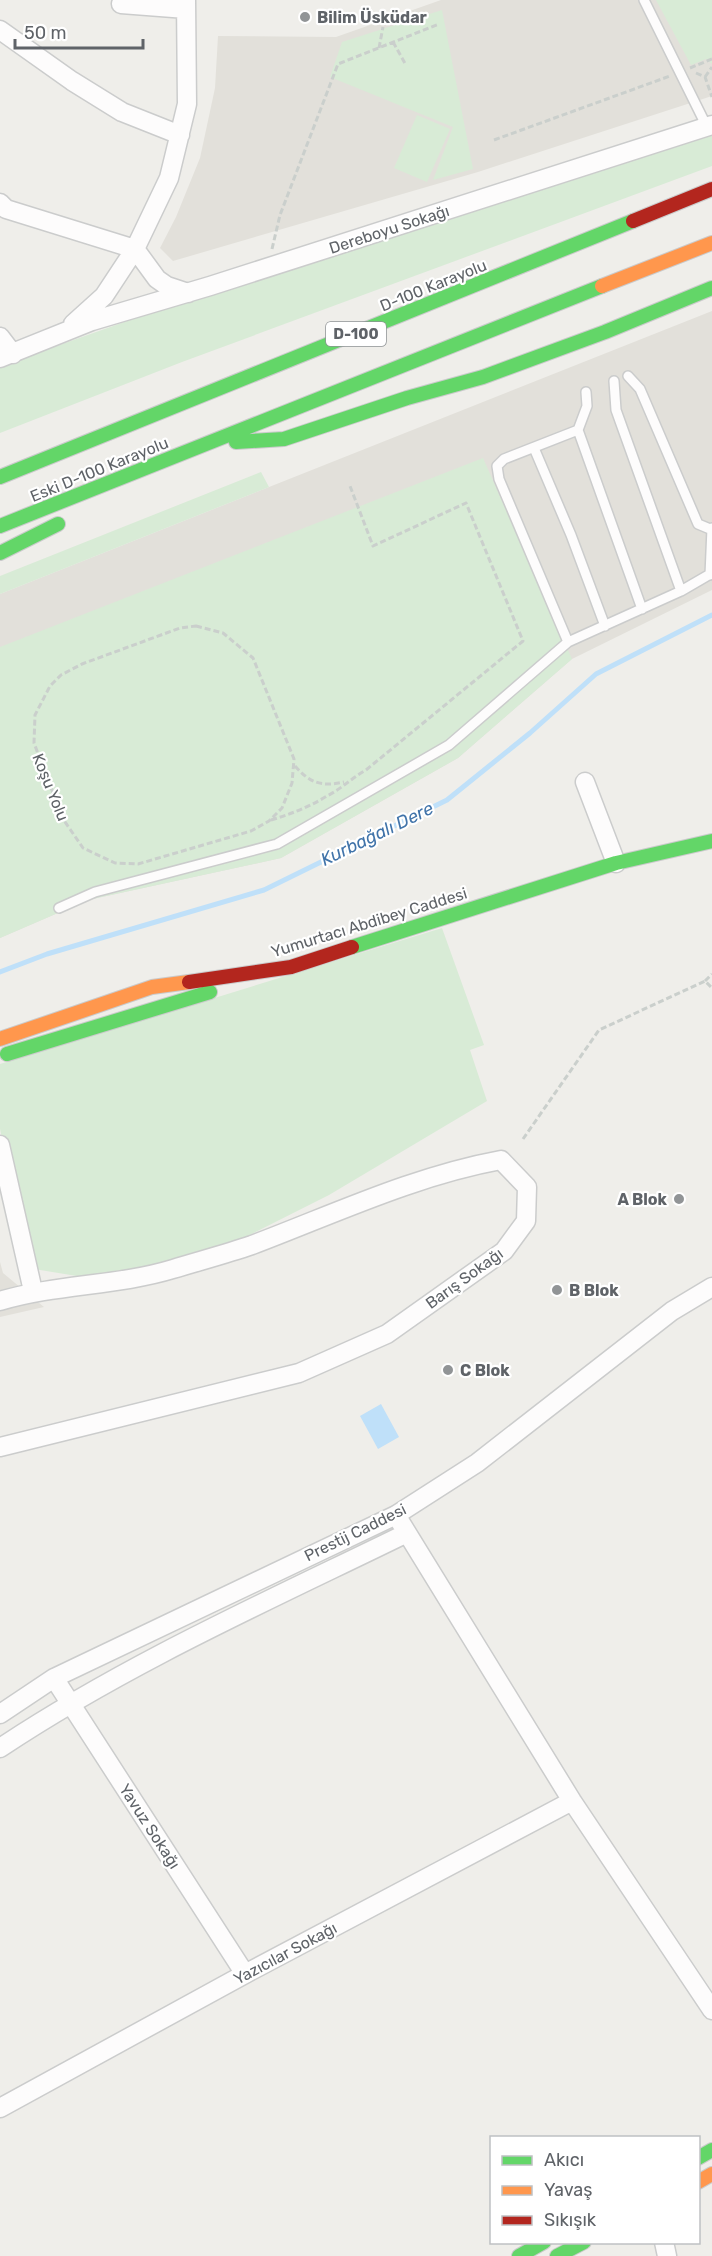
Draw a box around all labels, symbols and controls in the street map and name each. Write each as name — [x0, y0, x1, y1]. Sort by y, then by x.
place label: Bilim Üsküdar — [317, 7, 428, 27]
marker: Bilim Üsküdar — [298, 10, 312, 24]
scale bar — [15, 12, 142, 50]
text: 50 m — [24, 22, 67, 44]
street label: Dereboyu Sokağı — [327, 201, 452, 258]
street label: D-100 Karayolu — [377, 255, 489, 316]
road number: D-100 — [326, 322, 386, 346]
street label: Eski D-100 Karayolu — [27, 433, 171, 506]
street label: Koşu Yolu — [28, 751, 73, 824]
water label: Kurbağalı Dere — [317, 797, 437, 871]
street label: Yumurtacı Abdibey Caddesi — [269, 884, 469, 961]
place label: A Blok — [618, 1190, 668, 1209]
marker: A Blok — [672, 1192, 686, 1206]
street label: Barış Sokağı — [422, 1244, 507, 1313]
place label: B Blok — [569, 1281, 619, 1300]
marker: B Blok — [550, 1283, 564, 1297]
place label: C Blok — [460, 1361, 510, 1380]
marker: C Blok — [441, 1363, 455, 1377]
street label: Prestij Caddesi — [301, 1500, 409, 1565]
street label: Yavuz Sokağı — [115, 1780, 184, 1872]
street label: Yazıcılar Sokağı — [230, 1918, 340, 1989]
legend — [490, 2136, 700, 2244]
text: Akıcı — [544, 2149, 584, 2171]
text: Yavaş — [544, 2179, 592, 2201]
text: Sıkışık — [544, 2209, 597, 2231]

